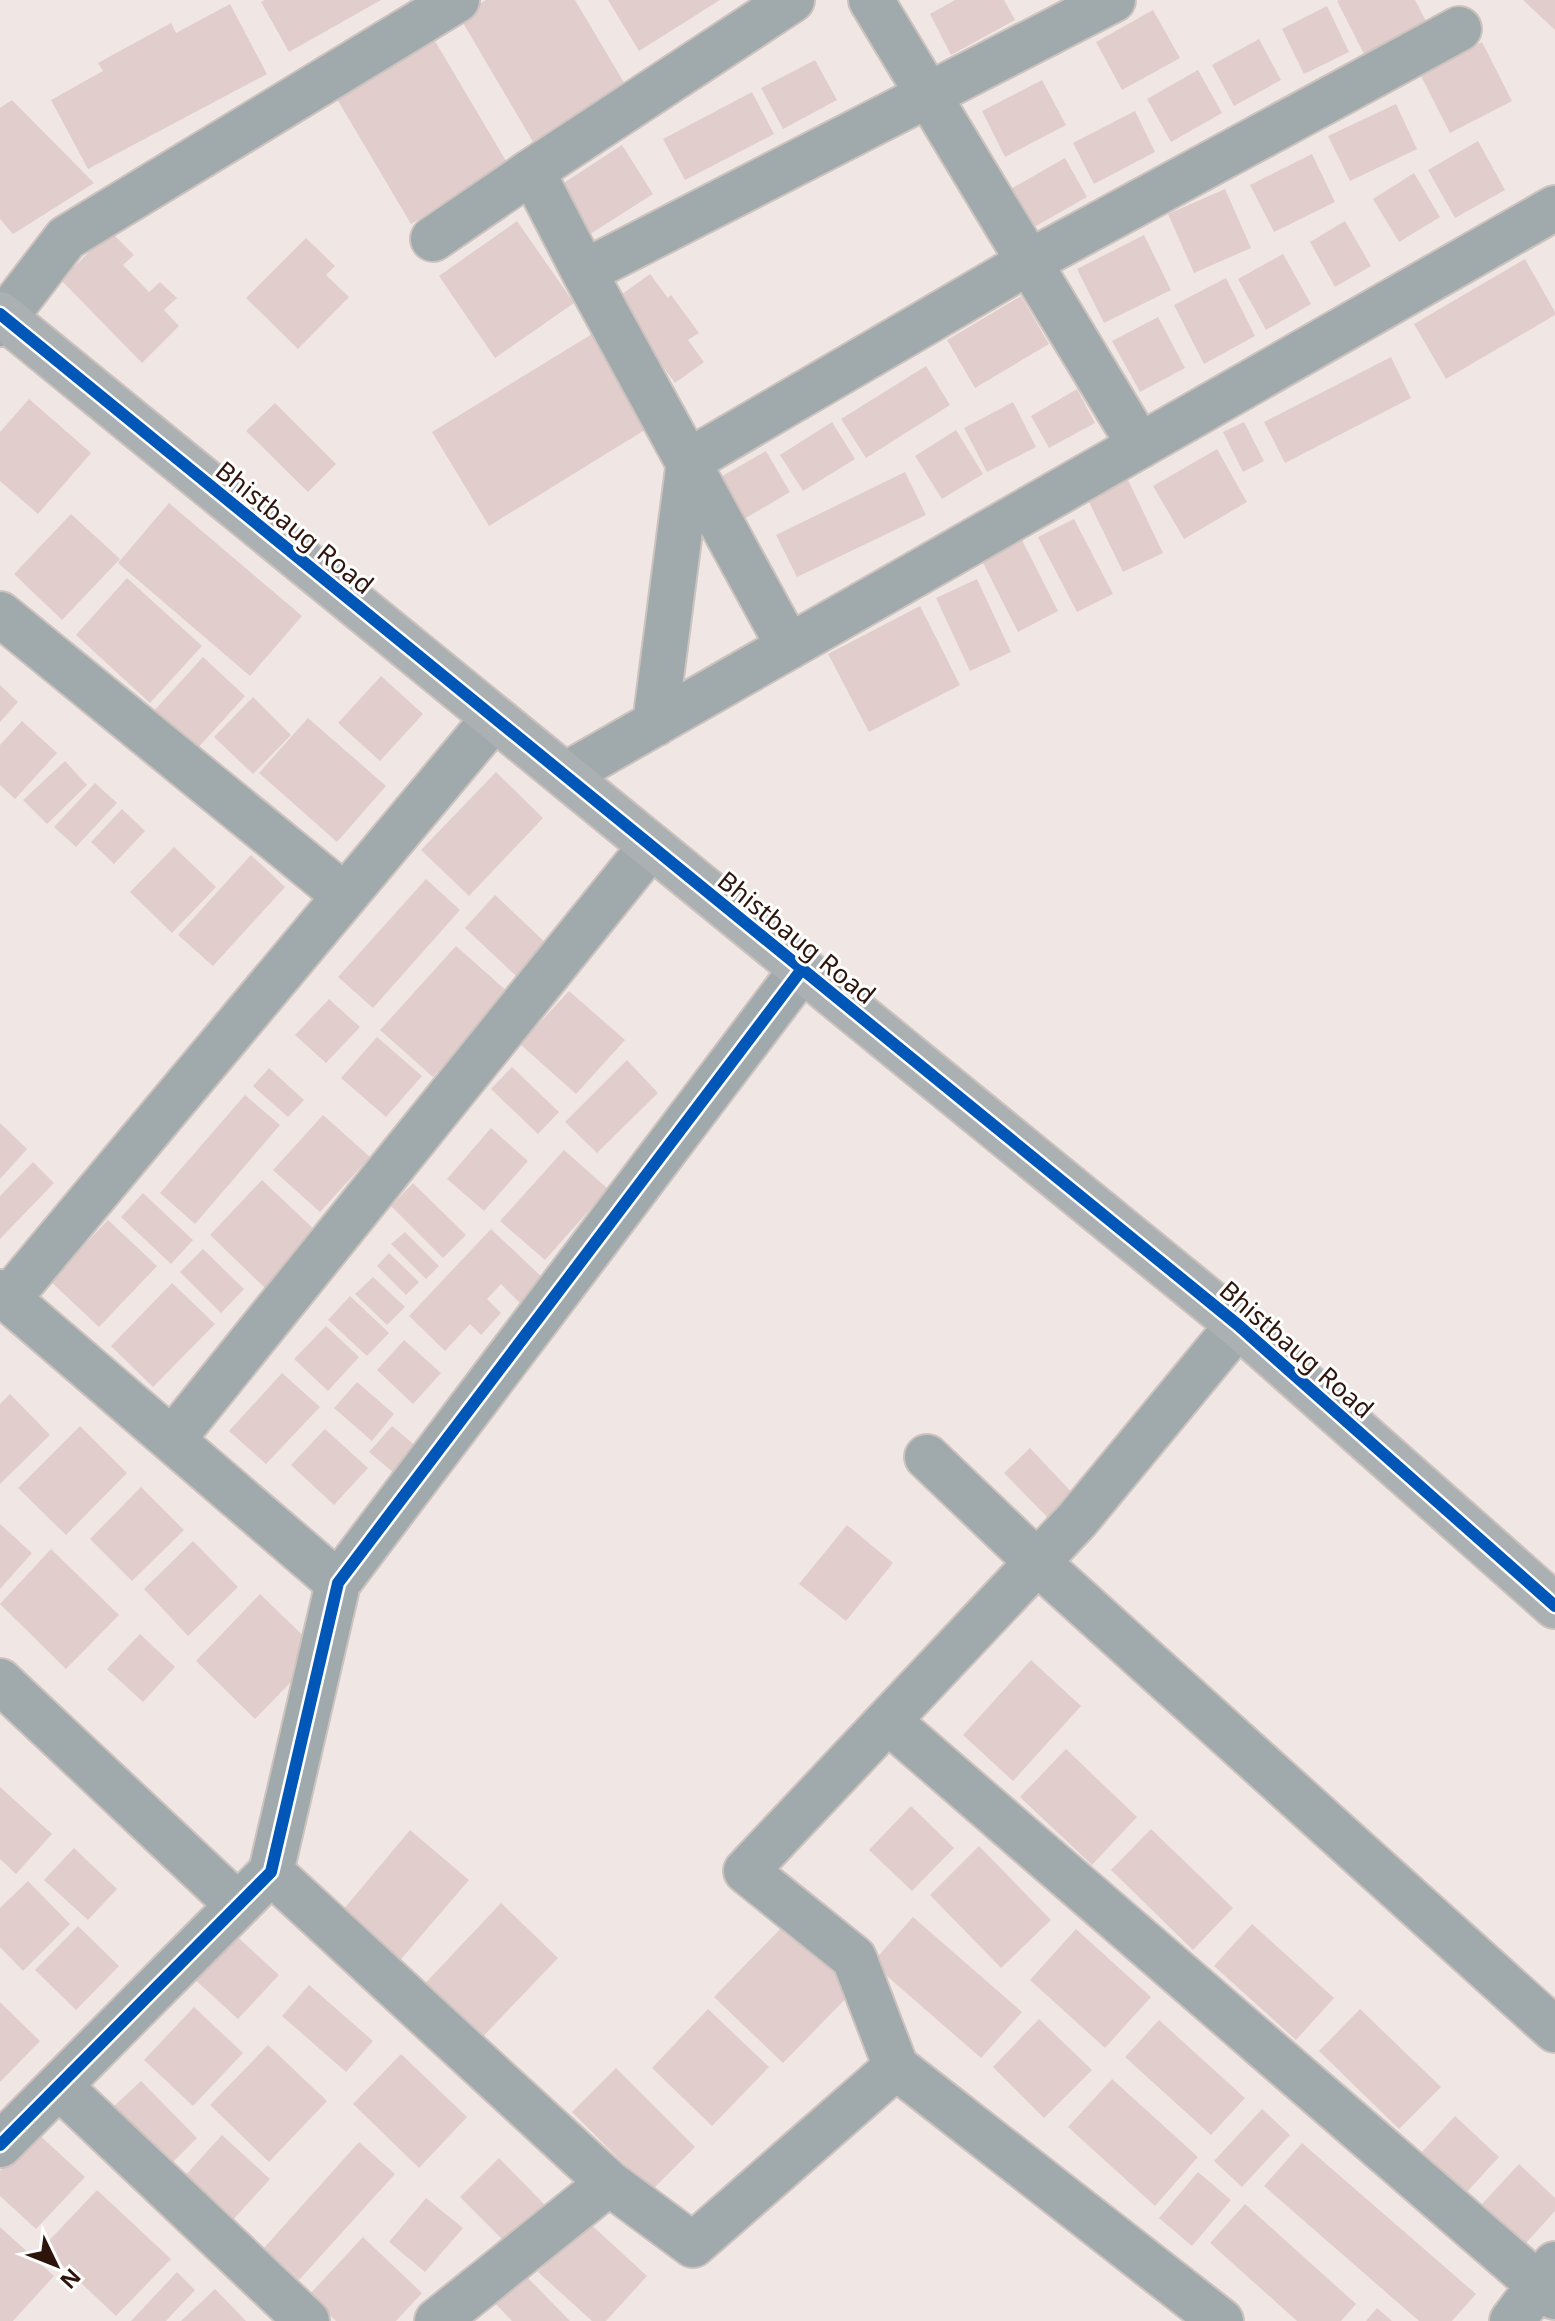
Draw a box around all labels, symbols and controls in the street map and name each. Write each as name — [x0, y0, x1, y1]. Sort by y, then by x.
street label: Bhistbaug Road — [209, 452, 381, 602]
street label: Bhistbaug Road — [711, 862, 883, 1012]
street label: Bhistbaug Road — [1212, 1272, 1382, 1426]
north arrow — [16, 2225, 96, 2305]
text: N — [54, 2263, 88, 2296]

